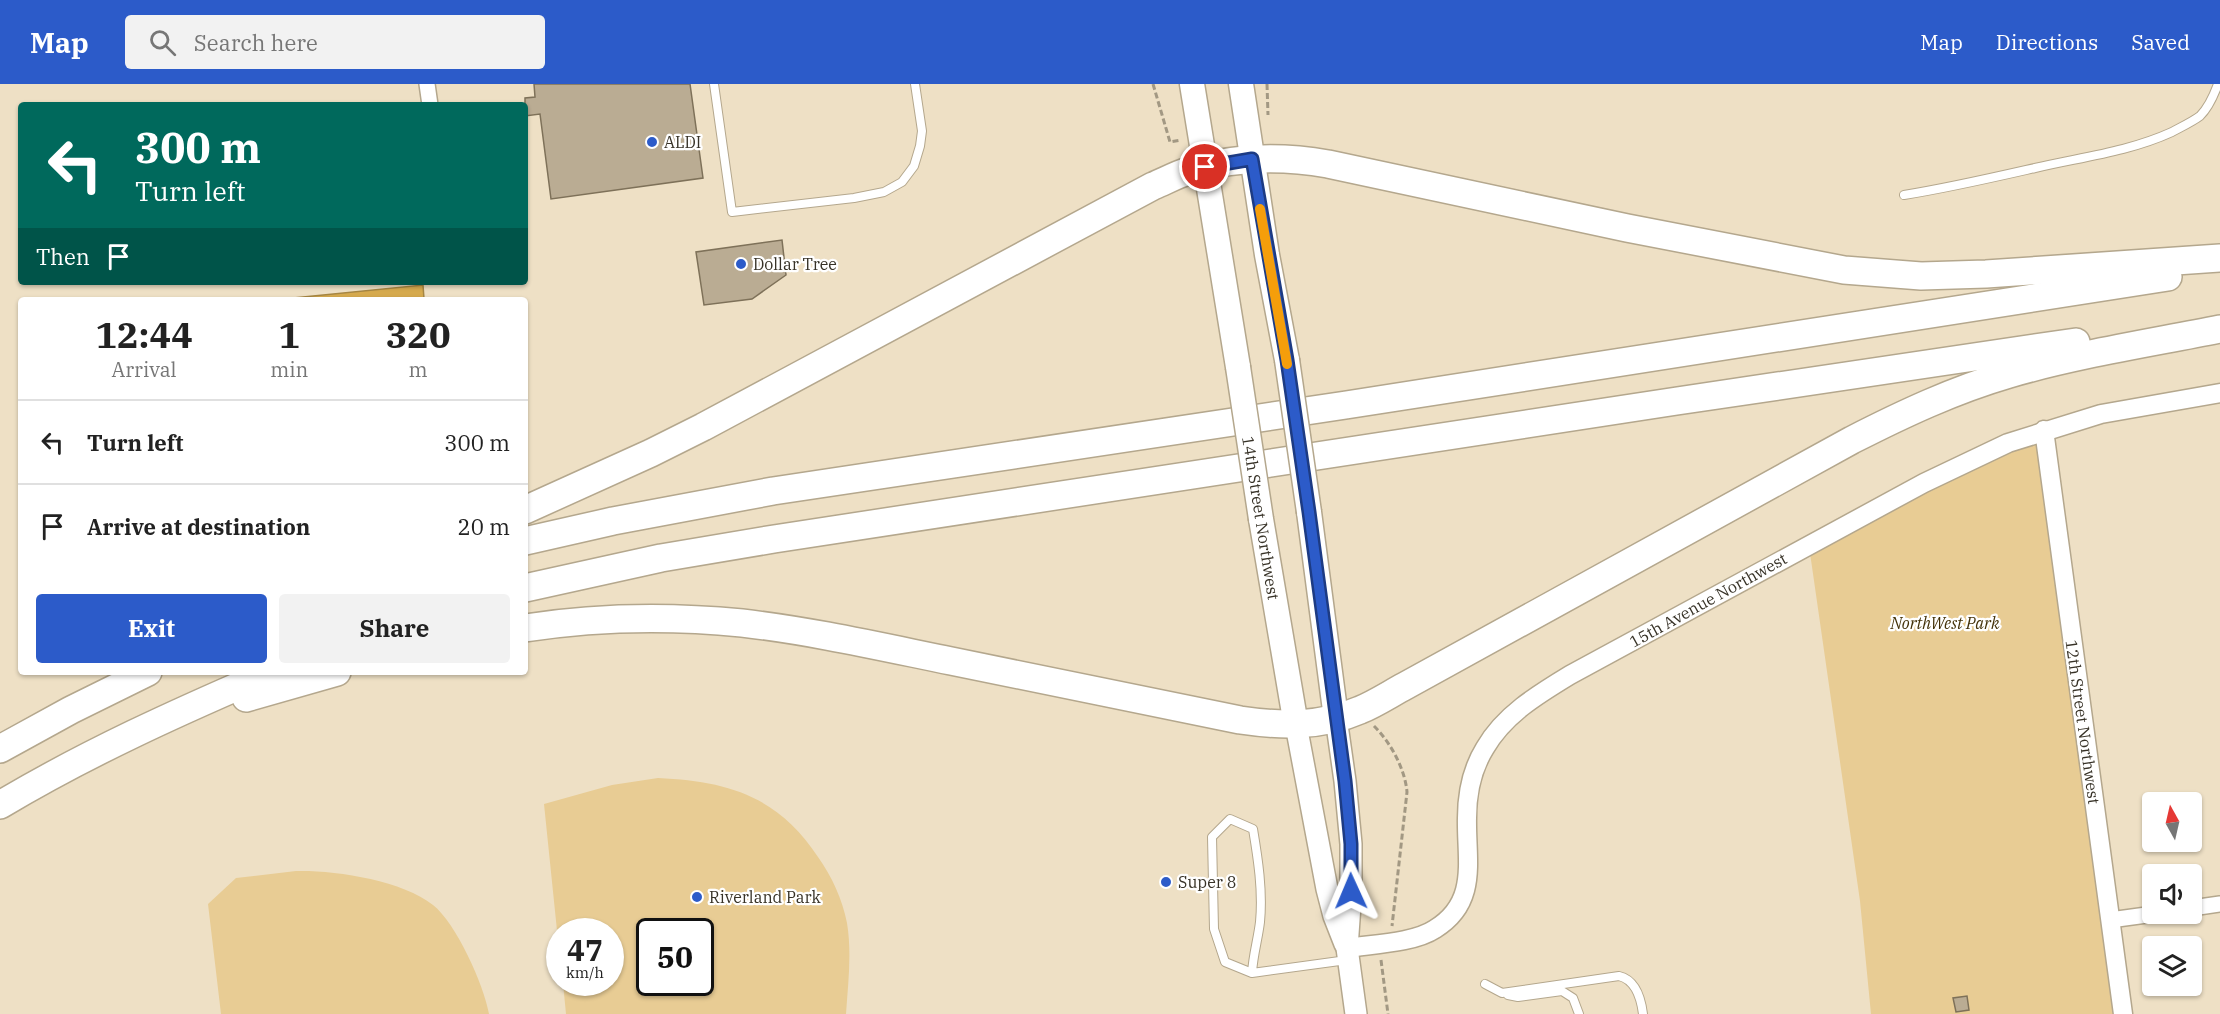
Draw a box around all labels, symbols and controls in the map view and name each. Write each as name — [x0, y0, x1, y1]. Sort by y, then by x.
search box — [125, 15, 545, 69]
text: Map — [30, 24, 89, 61]
icon: search — [146, 26, 179, 59]
text: Search here — [194, 28, 318, 57]
text: Map — [1920, 28, 1963, 56]
text: Directions — [1996, 28, 2098, 56]
text: Saved — [2131, 28, 2190, 56]
text: 300 m — [135, 120, 261, 175]
icon: left — [36, 126, 114, 204]
place label: ALDI — [664, 132, 701, 152]
marker: ALDI — [645, 135, 659, 149]
pin — [1179, 141, 1230, 192]
icon: arrive — [1188, 150, 1221, 183]
text: Turn left — [135, 173, 246, 208]
icon: arrive — [102, 240, 135, 273]
text: Then — [36, 242, 90, 271]
place label: Dollar Tree — [753, 254, 837, 274]
marker: Dollar Tree — [734, 257, 748, 271]
text: 12:44 — [95, 311, 193, 358]
text: 1 — [278, 311, 300, 358]
text: 320 — [386, 311, 451, 358]
text: Arrival — [112, 356, 177, 383]
text: min — [270, 356, 308, 383]
text: m — [409, 356, 428, 383]
icon: left — [36, 426, 69, 459]
text: Turn left — [87, 428, 183, 457]
text: 300 m — [444, 428, 510, 457]
street label: 14th Street Northwest — [1238, 435, 1284, 602]
icon: arrive — [36, 510, 69, 543]
text: Arrive at destination — [87, 512, 310, 541]
text: 20 m — [458, 512, 510, 541]
street label: 15th Avenue Northwest — [1626, 548, 1790, 652]
button: Exit — [36, 594, 267, 663]
button: Share — [279, 594, 510, 663]
park label: NorthWest Park — [1890, 613, 2000, 633]
street label: 12th Street Northwest — [2062, 639, 2104, 806]
north arrow — [2142, 792, 2202, 852]
map controls — [2142, 792, 2202, 996]
position arrow — [1319, 859, 1383, 923]
button: sound — [2142, 864, 2202, 924]
place label: Super 8 — [1178, 872, 1236, 892]
marker: Super 8 — [1159, 875, 1173, 889]
place label: Riverland Park — [709, 887, 822, 907]
marker: Riverland Park — [690, 890, 704, 904]
speed limit sign: 50 — [636, 918, 714, 996]
text: 47 — [567, 930, 603, 969]
button: layers — [2142, 936, 2202, 996]
text: km/h — [566, 963, 604, 982]

